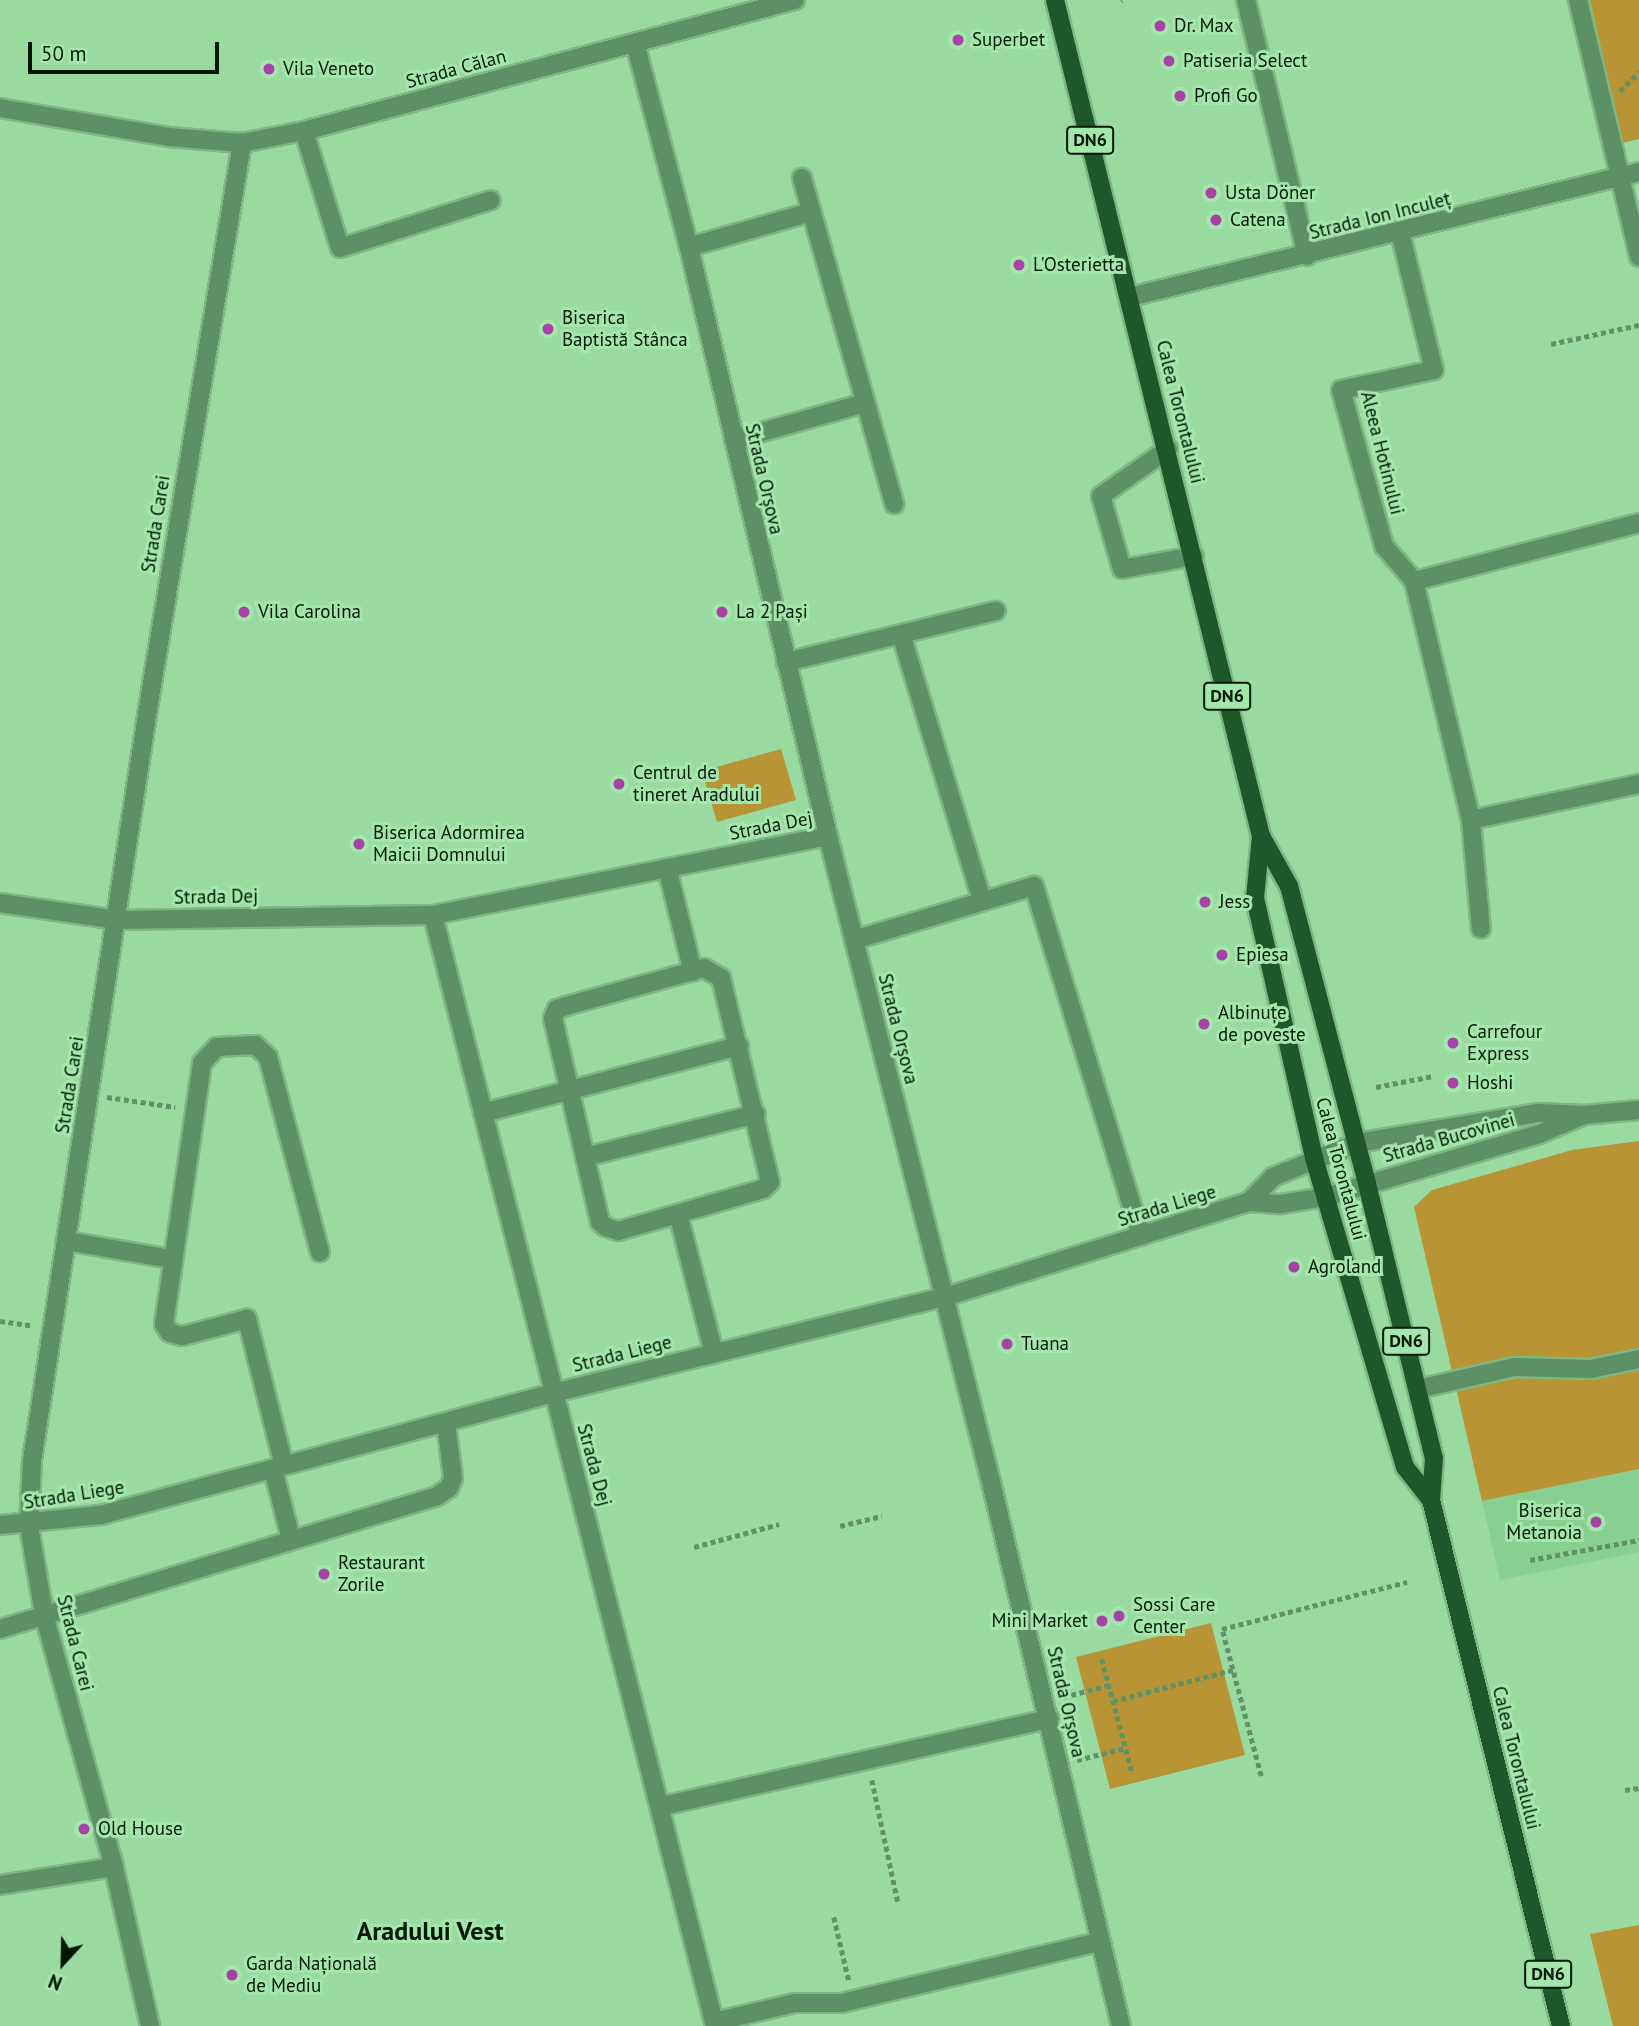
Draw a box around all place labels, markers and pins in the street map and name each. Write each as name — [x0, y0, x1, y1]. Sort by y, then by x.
place label: Dr. Max — [1174, 15, 1235, 37]
marker: Dr. Max — [1152, 18, 1168, 34]
place label: Superbet — [972, 29, 1045, 51]
marker: Superbet — [950, 32, 966, 48]
place label: Patiseria Select — [1183, 50, 1307, 72]
marker: Patiseria Select — [1161, 53, 1177, 69]
place label: Vila Veneto — [283, 58, 375, 80]
marker: Vila Veneto — [261, 61, 277, 77]
place label: Profi Go — [1194, 85, 1258, 107]
marker: Profi Go — [1172, 88, 1188, 104]
place label: Usta Döner — [1225, 182, 1315, 204]
marker: Usta Döner — [1203, 185, 1219, 201]
place label: Catena — [1230, 209, 1286, 231]
marker: Catena — [1208, 212, 1224, 228]
place label: L'Osterietta — [1033, 254, 1124, 276]
marker: L'Osterietta — [1011, 257, 1027, 273]
place label: Biserica Baptistă Stânca — [562, 307, 688, 351]
marker: Biserica Baptistă Stânca — [540, 321, 556, 337]
place label: Vila Carolina — [258, 601, 361, 623]
place label: La 2 Pași — [736, 601, 808, 623]
marker: Vila Carolina — [236, 604, 252, 620]
marker: La 2 Pași — [714, 604, 730, 620]
place label: Centrul de tineret Aradului — [633, 762, 761, 806]
marker: Centrul de tineret Aradului — [611, 776, 627, 792]
place label: Biserica Adormirea Maicii Domnului — [373, 822, 525, 866]
marker: Biserica Adormirea Maicii Domnului — [351, 836, 367, 852]
place label: Jess — [1219, 891, 1250, 913]
marker: Jess — [1197, 894, 1213, 910]
place label: Epiesa — [1236, 944, 1289, 966]
marker: Epiesa — [1214, 947, 1230, 963]
place label: Albinuțe de poveste — [1218, 1002, 1306, 1046]
marker: Albinuțe de poveste — [1196, 1016, 1212, 1032]
place label: Carrefour Express — [1467, 1021, 1542, 1065]
marker: Carrefour Express — [1445, 1035, 1461, 1051]
place label: Hoshi — [1467, 1072, 1513, 1094]
marker: Hoshi — [1445, 1075, 1461, 1091]
place label: Agroland — [1308, 1256, 1381, 1278]
marker: Agroland — [1286, 1259, 1302, 1275]
place label: Tuana — [1021, 1333, 1069, 1355]
marker: Tuana — [999, 1336, 1015, 1352]
place label: Biserica Metanoia — [1506, 1500, 1582, 1544]
marker: Biserica Metanoia — [1588, 1514, 1604, 1530]
place label: Restaurant Zorile — [338, 1552, 425, 1596]
marker: Restaurant Zorile — [316, 1566, 332, 1582]
place label: Sossi Care Center — [1133, 1594, 1215, 1638]
marker: Sossi Care Center — [1111, 1608, 1127, 1624]
place label: Mini Market — [991, 1610, 1088, 1632]
marker: Mini Market — [1094, 1613, 1110, 1629]
place label: Old House — [98, 1818, 183, 1840]
marker: Old House — [76, 1821, 92, 1837]
place label: Garda Națională de Mediu — [246, 1953, 377, 1997]
marker: Garda Națională de Mediu — [224, 1967, 240, 1983]

